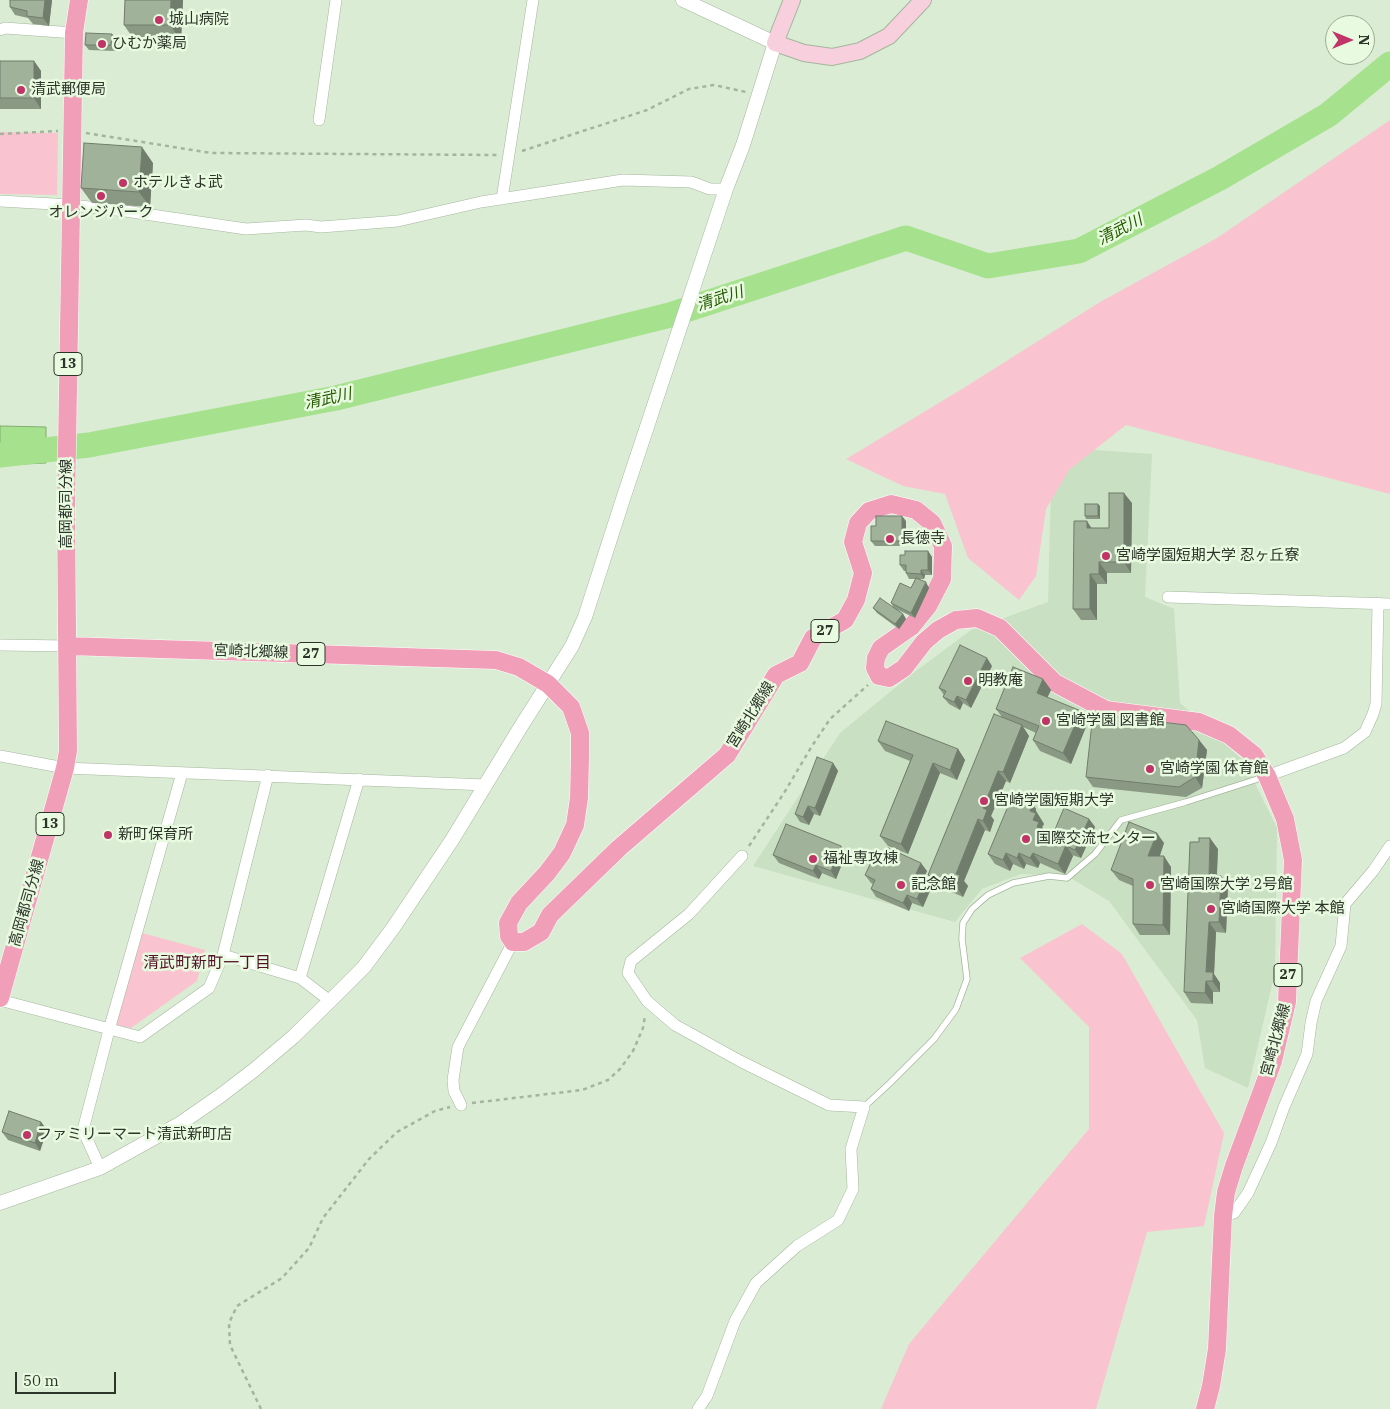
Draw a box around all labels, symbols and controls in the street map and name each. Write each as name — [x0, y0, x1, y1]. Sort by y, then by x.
place label: 城山病院 — [169, 11, 229, 29]
marker: 城山病院 — [153, 14, 165, 26]
north arrow — [1325, 15, 1375, 65]
text: N — [1355, 34, 1373, 46]
place label: ひむか薬局 — [112, 35, 187, 53]
marker: ひむか薬局 — [96, 38, 108, 50]
place label: 清武郵便局 — [31, 81, 106, 99]
marker: 清武郵便局 — [15, 84, 27, 96]
place label: ホテルきよ武 — [133, 174, 223, 192]
marker: ホテルきよ武 — [117, 177, 129, 189]
marker: オレンジパーク — [95, 190, 107, 202]
place label: オレンジパーク — [49, 204, 153, 222]
water label: 清武川 — [1094, 211, 1146, 249]
water label: 清武川 — [694, 282, 746, 316]
road number: 13 — [54, 352, 82, 376]
water label: 清武川 — [303, 385, 353, 413]
street label: 高岡都司分線 — [58, 459, 76, 549]
place label: 長徳寺 — [900, 530, 945, 548]
marker: 長徳寺 — [884, 533, 896, 545]
place label: 宮崎学園短期大学 忍ヶ丘寮 — [1116, 547, 1299, 565]
marker: 宮崎学園短期大学 忍ヶ丘寮 — [1100, 550, 1112, 562]
road number: 27 — [811, 620, 839, 642]
street label: 宮崎北郷線 — [213, 642, 289, 662]
road number: 27 — [297, 642, 325, 666]
place label: 明教庵 — [978, 672, 1023, 690]
marker: 明教庵 — [962, 675, 974, 687]
street label: 宮崎北郷線 — [723, 678, 779, 752]
place label: 宮崎学園 図書館 — [1056, 712, 1164, 730]
marker: 宮崎学園 図書館 — [1040, 715, 1052, 727]
place label: 宮崎学園 体育館 — [1160, 760, 1268, 778]
marker: 宮崎学園 体育館 — [1144, 763, 1156, 775]
place label: 宮崎学園短期大学 — [994, 792, 1114, 810]
marker: 宮崎学園短期大学 — [978, 795, 990, 807]
road number: 13 — [36, 812, 64, 836]
place label: 新町保育所 — [118, 826, 193, 844]
marker: 新町保育所 — [102, 829, 114, 841]
place label: 国際交流センター — [1036, 830, 1156, 848]
marker: 国際交流センター — [1020, 833, 1032, 845]
place label: 福祉専攻棟 — [823, 850, 898, 868]
marker: 福祉専攻棟 — [807, 853, 819, 865]
street label: 高岡都司分線 — [6, 857, 48, 949]
place label: 記念館 — [911, 876, 956, 894]
place label: 宮崎国際大学 2号館 — [1160, 876, 1292, 894]
marker: 記念館 — [895, 879, 907, 891]
marker: 宮崎国際大学 2号館 — [1144, 879, 1156, 891]
place label: 宮崎国際大学 本館 — [1221, 900, 1344, 918]
marker: 宮崎国際大学 本館 — [1205, 903, 1217, 915]
district label: 清武町新町一丁目 — [143, 953, 271, 973]
road number: 27 — [1274, 964, 1302, 986]
street label: 宮崎北郷線 — [1258, 1001, 1294, 1079]
place label: ファミリーマート清武新町店 — [37, 1126, 232, 1144]
marker: ファミリーマート清武新町店 — [21, 1129, 33, 1141]
scale bar — [18, 1362, 119, 1394]
text: 50 m — [23, 1371, 59, 1390]

